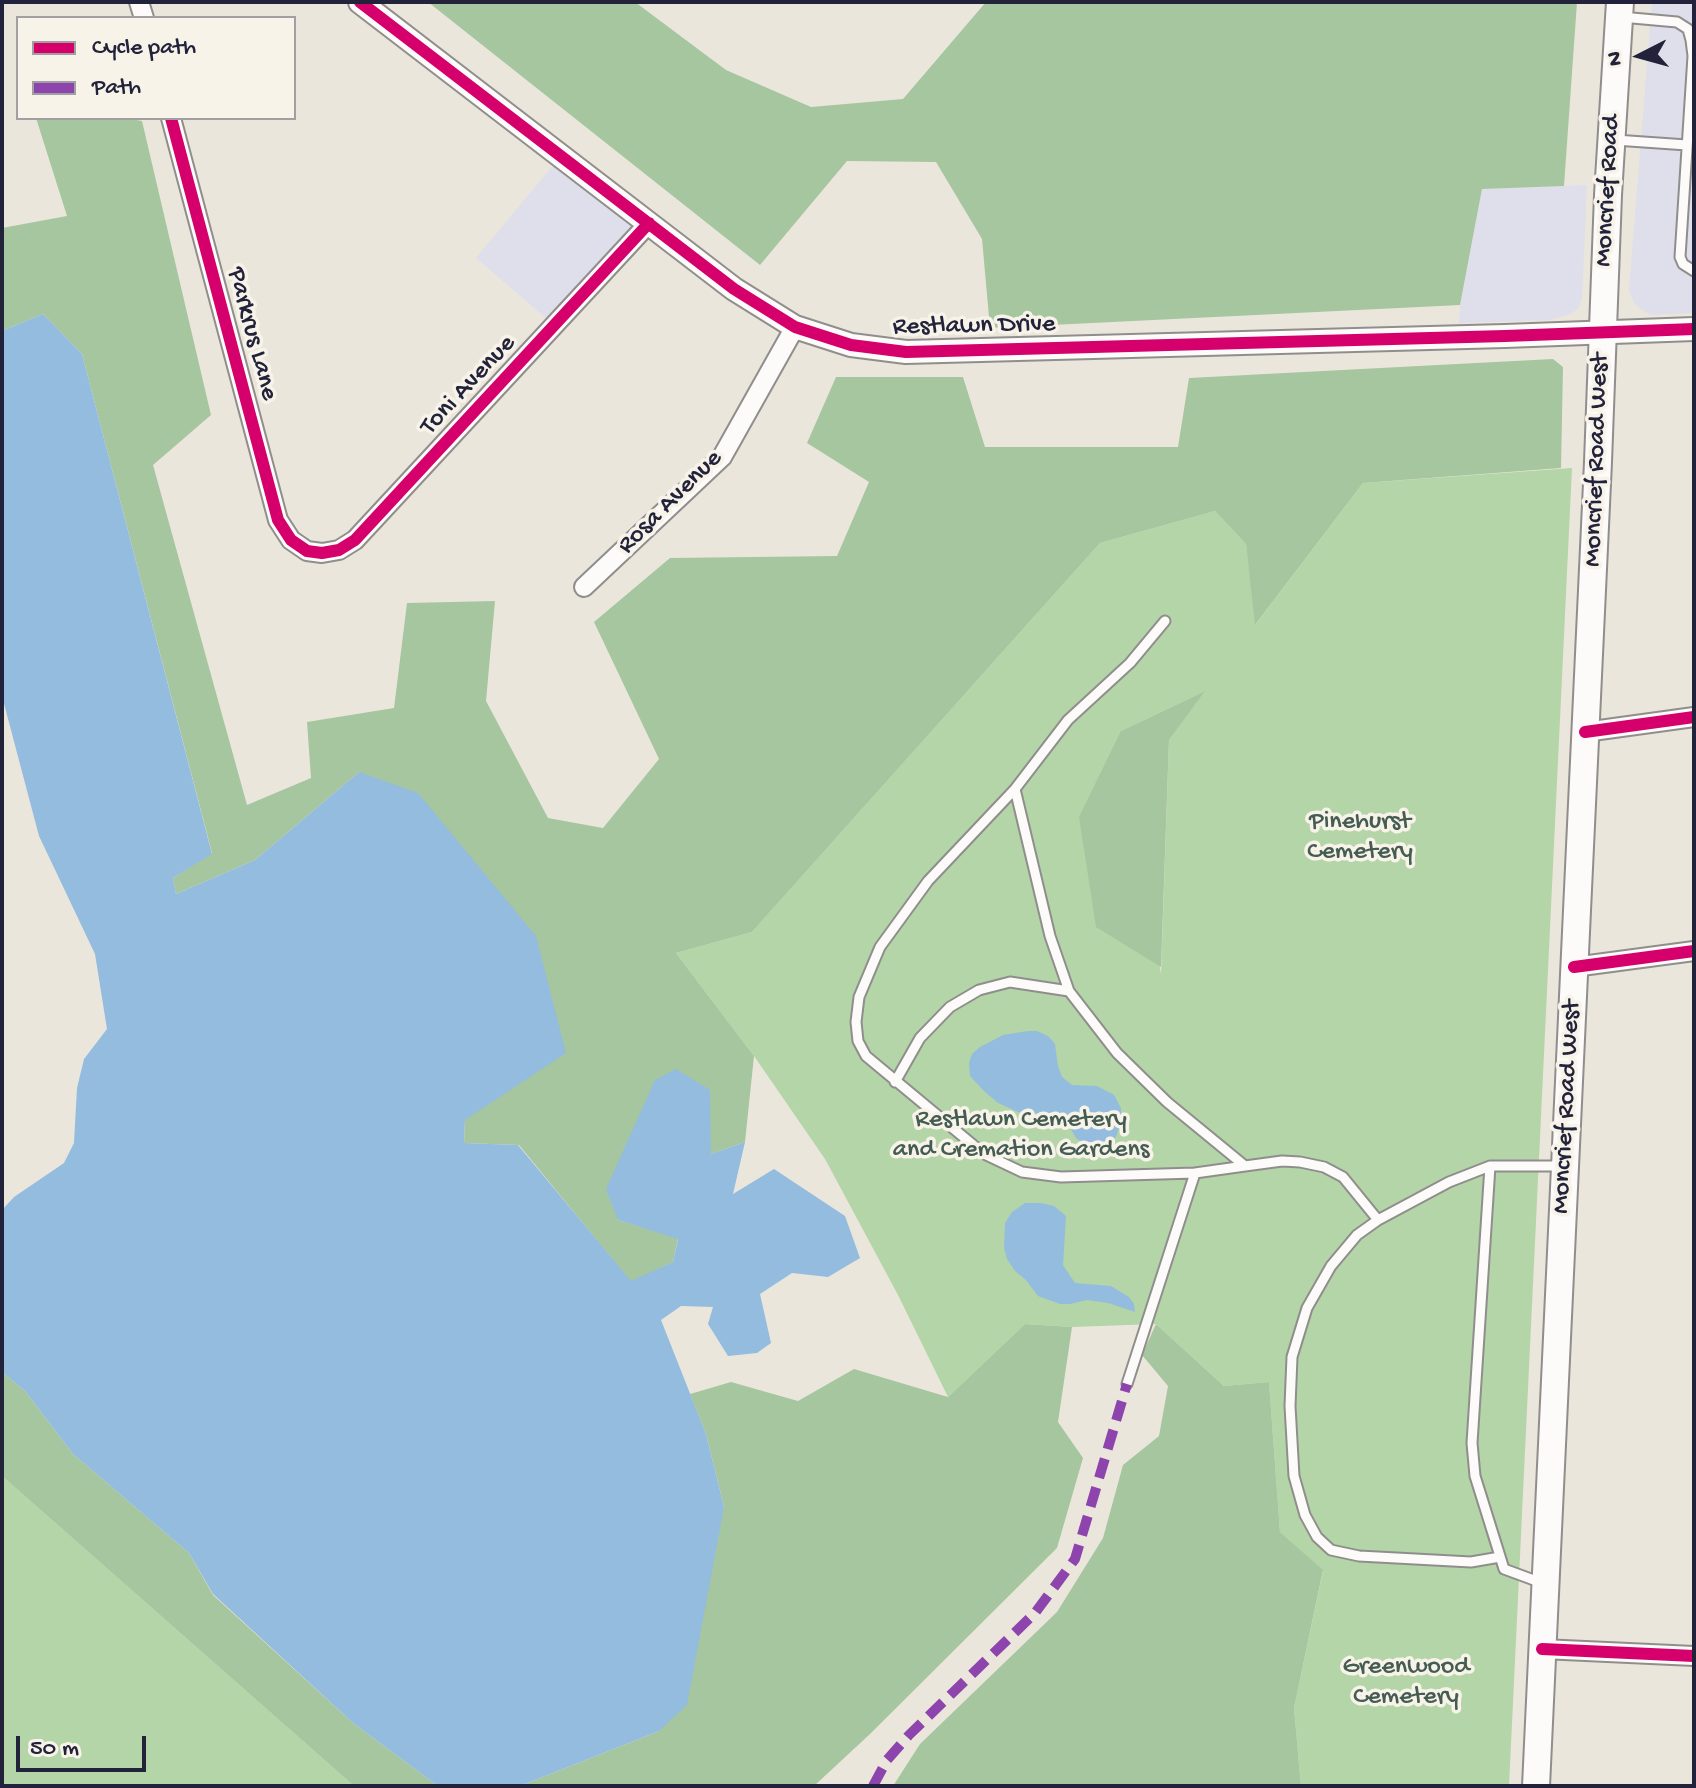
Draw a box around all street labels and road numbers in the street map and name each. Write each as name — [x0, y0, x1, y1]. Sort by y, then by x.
street label: Moncrief Road — [1589, 114, 1629, 268]
street label: Parkrus Lane — [218, 264, 284, 404]
street label: Restlawn Drive — [892, 310, 1056, 344]
street label: Toni Avenue — [415, 329, 523, 443]
street label: Moncrief Road West — [1579, 353, 1617, 567]
street label: Rosa Avenue — [612, 444, 730, 562]
street label: Moncrief Road West — [1547, 999, 1589, 1215]

